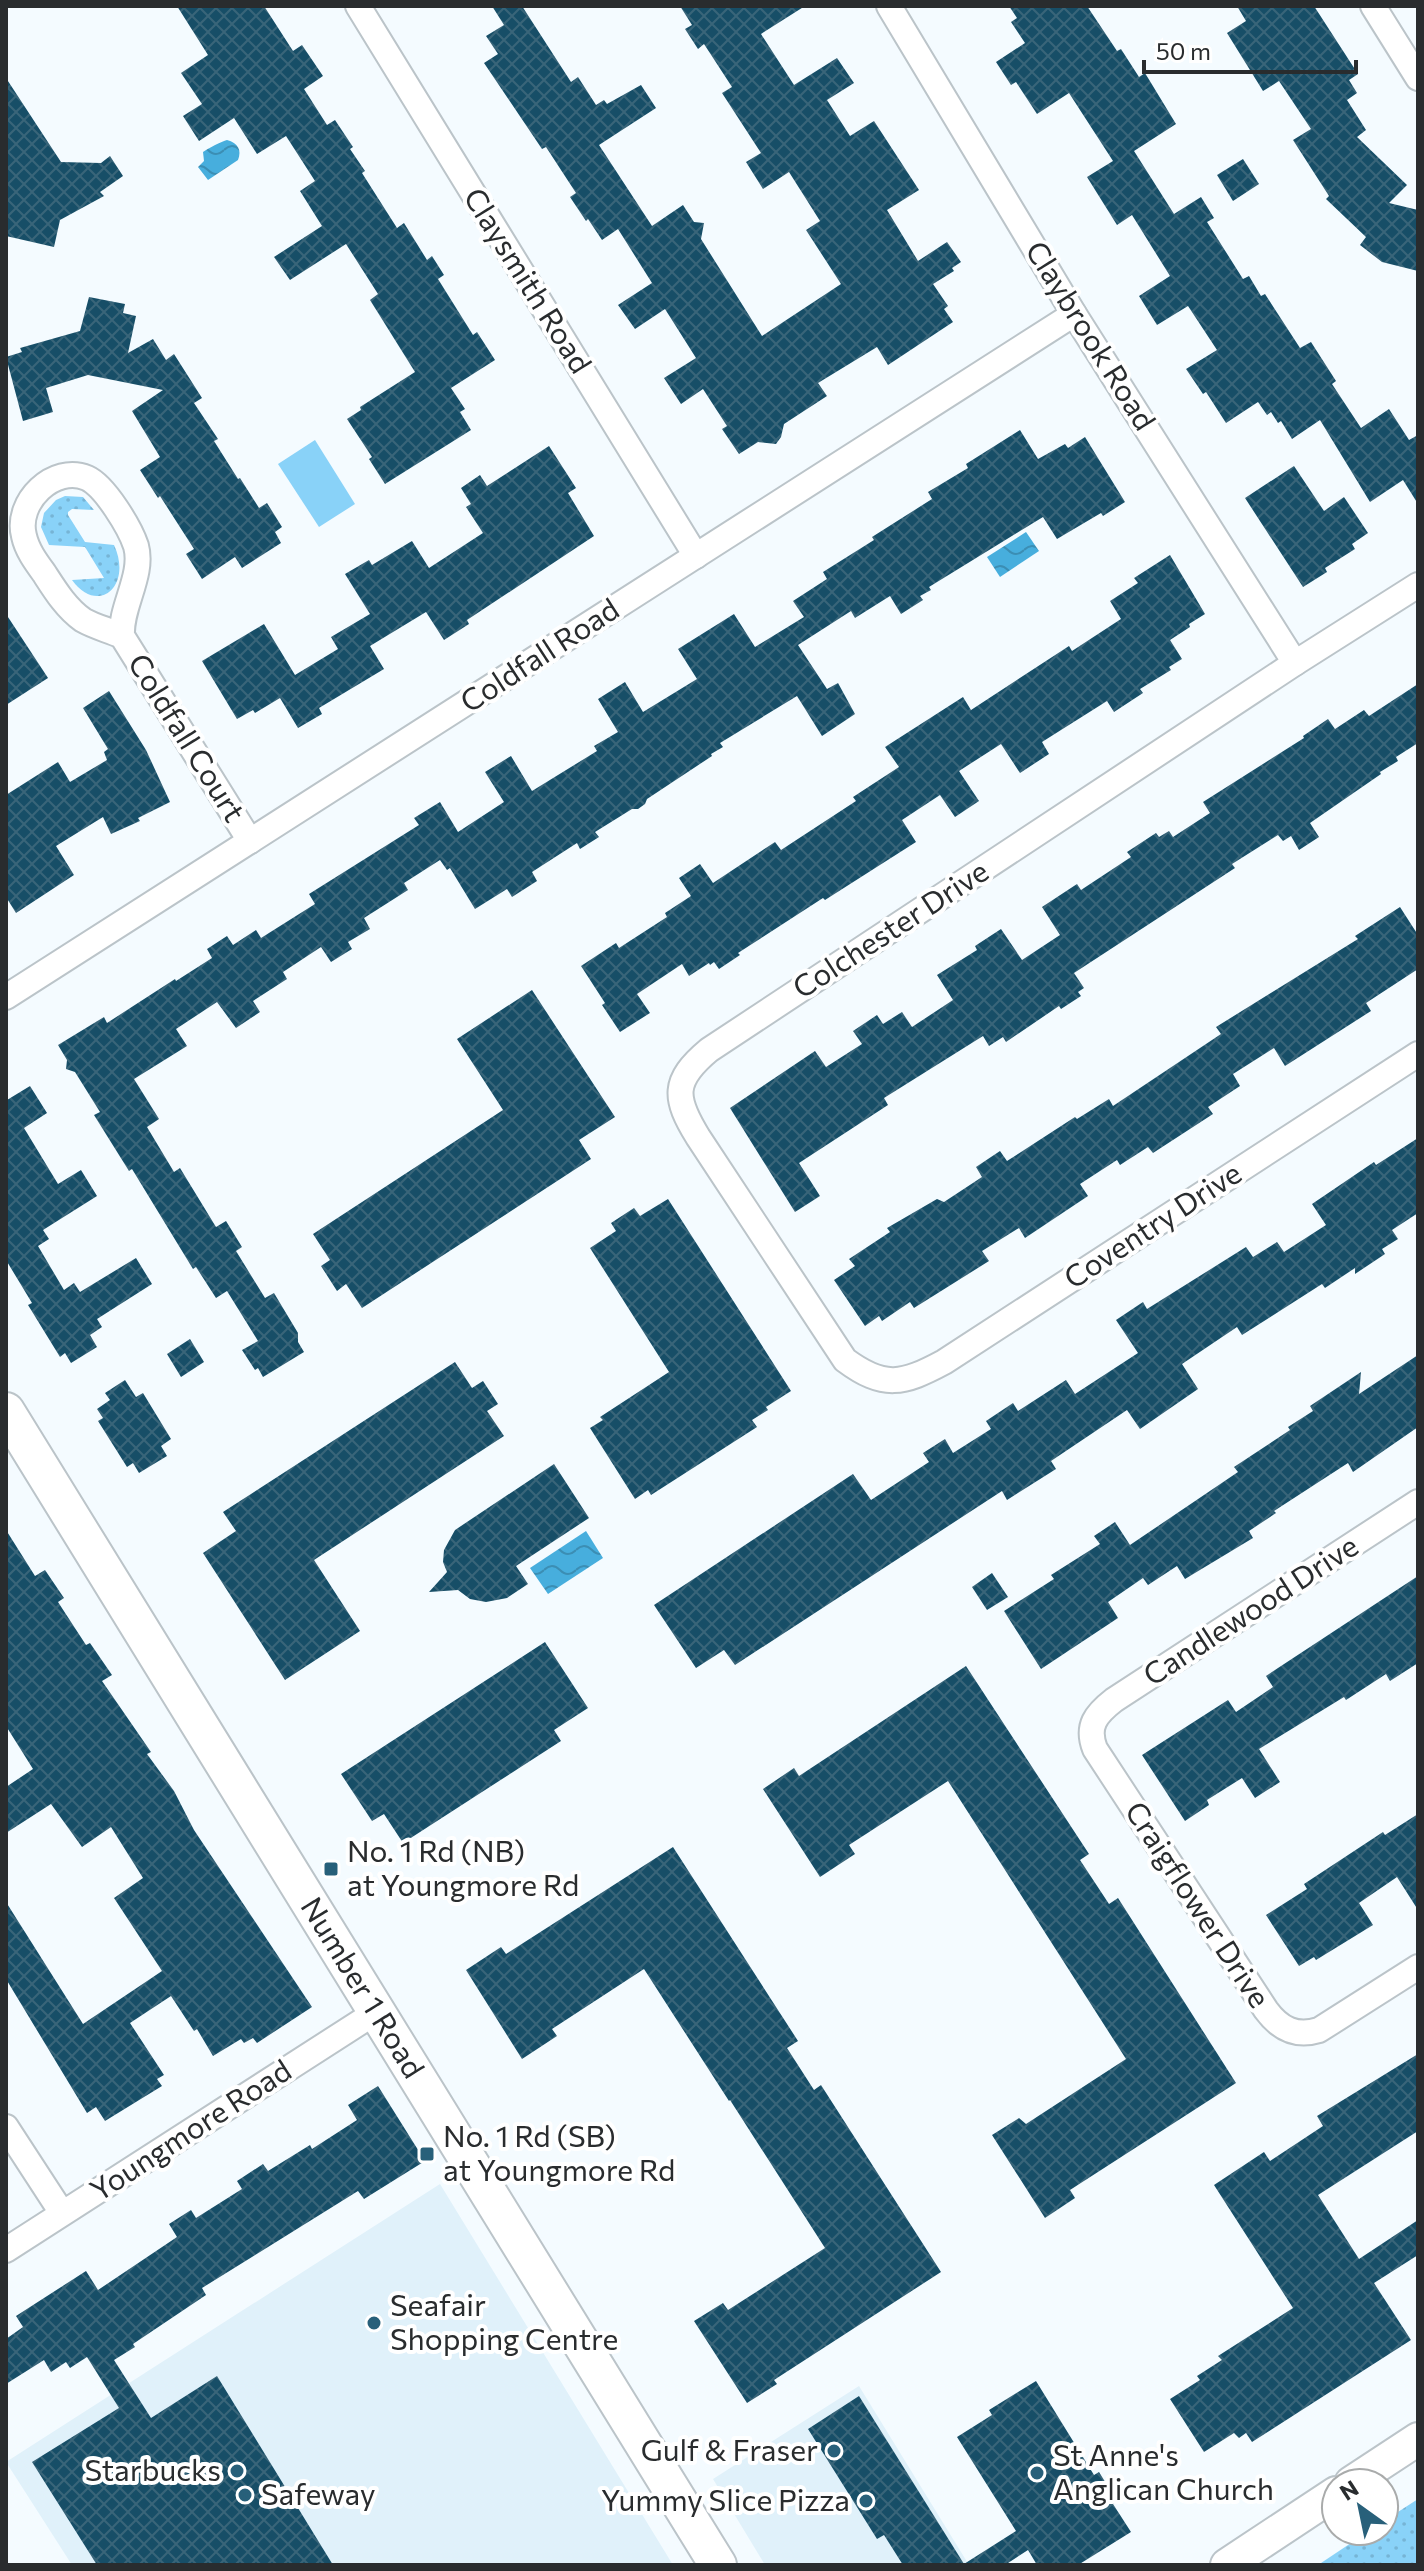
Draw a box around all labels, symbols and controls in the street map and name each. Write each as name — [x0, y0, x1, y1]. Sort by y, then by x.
scale bar — [1144, 24, 1356, 74]
text: 50 m — [1156, 36, 1211, 65]
street label: Claysmith Road — [457, 180, 601, 379]
street label: Claybrook Road — [1019, 233, 1165, 436]
street label: Coldfall Road — [452, 589, 625, 719]
street label: Coldfall Court — [122, 646, 254, 828]
street label: Colchester Drive — [785, 851, 994, 1005]
street label: Coventry Drive — [1056, 1153, 1247, 1295]
street label: Candlewood Drive — [1135, 1526, 1364, 1692]
street label: Craigflower Drive — [1119, 1794, 1280, 2014]
place label: No. 1 Rd (NB) at Youngmore Rd — [347, 1831, 579, 1902]
marker: No. 1 Rd (NB) at Youngmore Rd — [322, 1860, 340, 1878]
street label: Number 1 Road — [294, 1890, 434, 2084]
street label: Youngmore Road — [82, 2050, 297, 2208]
place label: No. 1 Rd (SB) at Youngmore Rd — [443, 2116, 675, 2187]
marker: No. 1 Rd (SB) at Youngmore Rd — [418, 2145, 436, 2163]
place label: Seafair Shopping Centre — [390, 2285, 618, 2356]
marker: Seafair Shopping Centre — [365, 2314, 383, 2332]
place label: Gulf & Fraser — [641, 2430, 818, 2467]
place label: St Anne's Anglican Church — [1053, 2435, 1274, 2506]
marker: Gulf & Fraser — [825, 2442, 843, 2460]
place label: Starbucks — [84, 2450, 221, 2487]
marker: Starbucks — [228, 2462, 246, 2480]
marker: St Anne's Anglican Church — [1028, 2464, 1046, 2482]
north arrow — [1320, 2467, 1400, 2547]
place label: Safeway — [261, 2474, 375, 2511]
text: N — [1335, 2474, 1363, 2506]
place label: Yummy Slice Pizza — [601, 2480, 850, 2517]
marker: Safeway — [236, 2486, 254, 2504]
marker: Yummy Slice Pizza — [857, 2492, 875, 2510]

